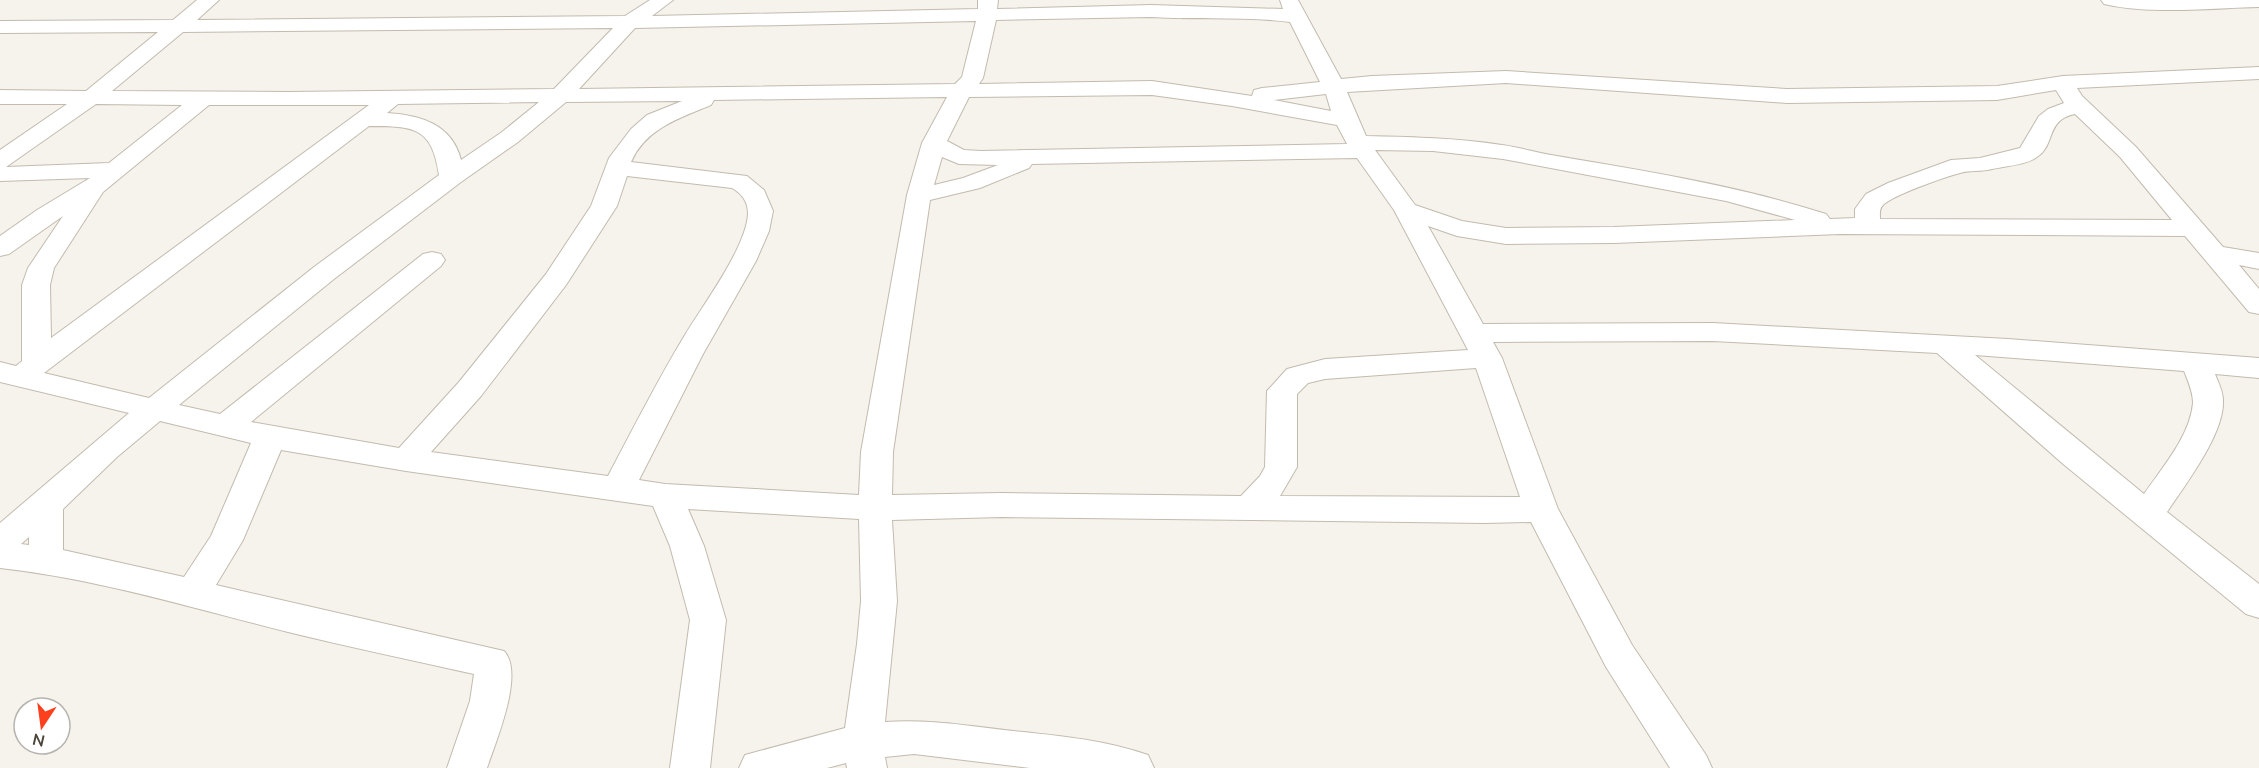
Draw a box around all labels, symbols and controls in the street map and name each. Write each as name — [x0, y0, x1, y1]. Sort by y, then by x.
north arrow — [12, 696, 72, 756]
text: N — [31, 728, 47, 752]

